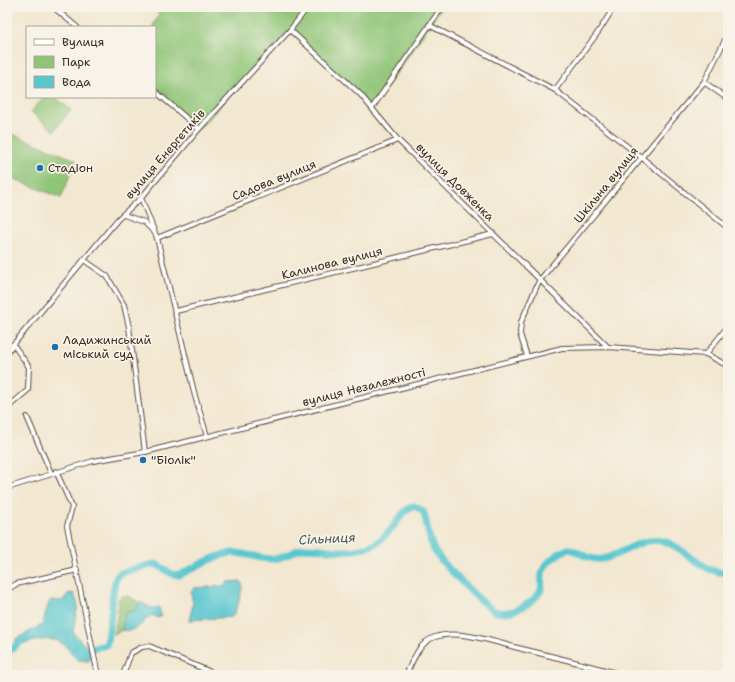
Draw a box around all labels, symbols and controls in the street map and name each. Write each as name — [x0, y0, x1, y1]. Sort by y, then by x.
legend — [26, 26, 156, 98]
text: Вулиця — [62, 34, 104, 50]
text: Парк — [62, 54, 91, 70]
text: Вода — [62, 74, 91, 90]
street label: вулиця Енергетиків — [121, 106, 209, 202]
street label: вулиця Довженка — [412, 139, 498, 225]
street label: Шкільна вулиця — [570, 143, 642, 227]
street label: Садова вулиця — [230, 156, 318, 204]
place label: Стадіон — [48, 160, 93, 176]
marker: Стадіон — [35, 163, 45, 173]
street label: Калинова вулиця — [280, 243, 384, 283]
place label: Ладижинський міський суд — [63, 332, 152, 362]
marker: Ладижинський міський суд — [50, 342, 60, 352]
street label: вулиця Незалежності — [301, 364, 427, 410]
place label: "Біолік" — [151, 452, 196, 468]
marker: "Біолік" — [138, 455, 148, 465]
water label: Сільниця — [298, 529, 356, 548]

